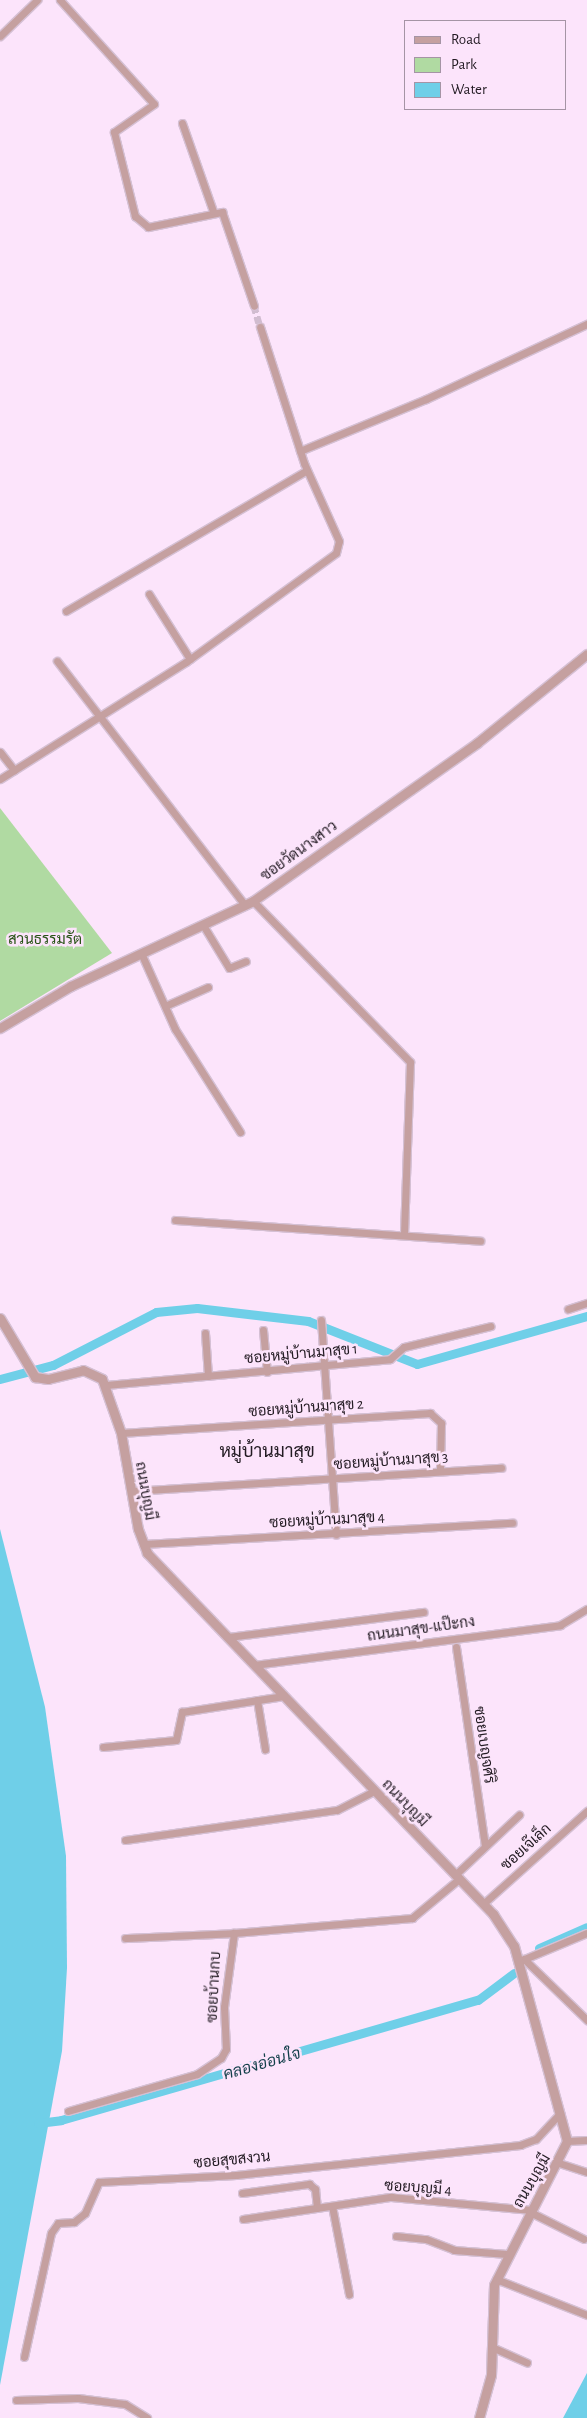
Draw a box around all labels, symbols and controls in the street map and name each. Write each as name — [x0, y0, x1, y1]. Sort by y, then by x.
legend — [404, 20, 567, 110]
text: Road — [451, 32, 481, 47]
text: Park — [451, 57, 477, 72]
text: Water — [451, 82, 487, 97]
street label: ซอยวัดนางสาว — [257, 817, 341, 885]
park label: สวนธรรมรัต — [8, 931, 82, 949]
street label: ซอยหมู่บ้านมาสุข 1 — [244, 1340, 358, 1368]
street label: ซอยหมู่บ้านมาสุข 2 — [248, 1395, 364, 1421]
district label: หมู่บ้านมาสุข — [219, 1441, 315, 1463]
street label: ซอยหมู่บ้านมาสุข 3 — [333, 1448, 449, 1474]
street label: ถนนบุญมี — [131, 1460, 159, 1522]
street label: ซอยหมู่บ้านมาสุข 4 — [269, 1508, 385, 1532]
street label: ถนนมาสุข-แป๊ะกง — [366, 1613, 476, 1645]
street label: ซอยเบญจศิริ — [470, 1705, 498, 1785]
street label: ถนนบุญมี — [378, 1775, 432, 1831]
street label: ซอยเจ๊เล็ก — [497, 1820, 555, 1874]
street label: ซอยบ้านกบ — [203, 1951, 225, 2023]
water label: คลองอ่อนใจ — [221, 2044, 303, 2084]
street label: ซอยสุขสงวน — [193, 2148, 271, 2172]
street label: ถนนบุญมี — [509, 2151, 555, 2211]
street label: ซอยบุญมี 4 — [384, 2177, 452, 2199]

